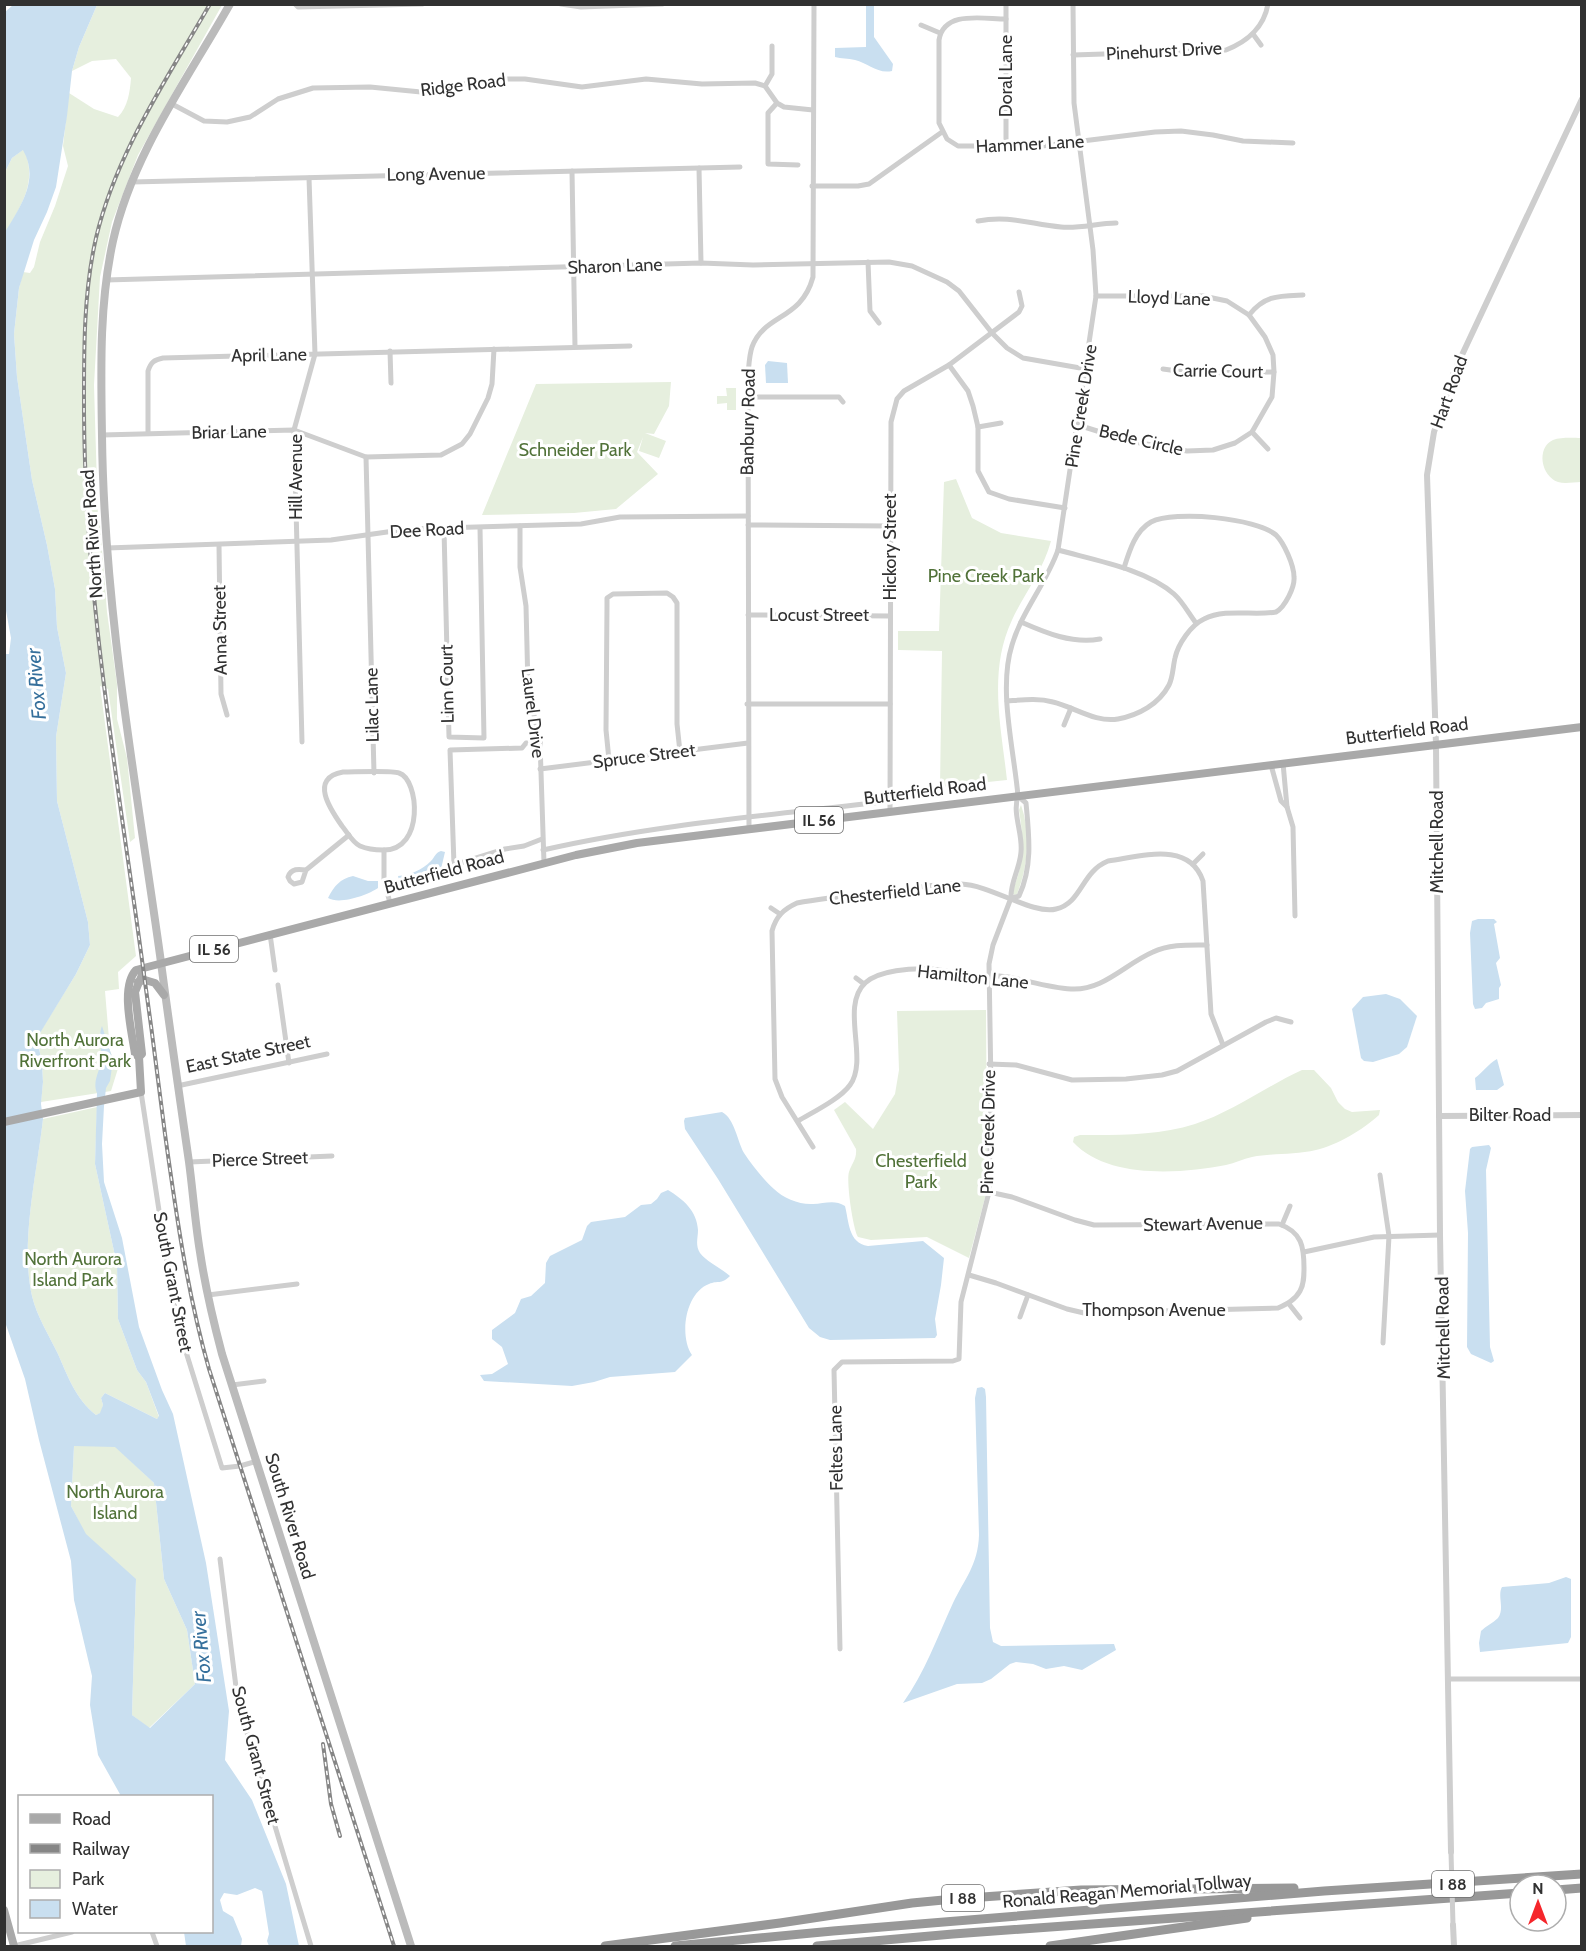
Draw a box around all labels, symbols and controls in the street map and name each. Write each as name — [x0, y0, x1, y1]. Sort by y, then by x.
street label: Doral Lane — [995, 35, 1017, 117]
street label: Pinehurst Drive — [1105, 37, 1223, 65]
street label: Ridge Road — [419, 69, 507, 101]
street label: Hammer Lane — [975, 130, 1085, 158]
street label: Long Avenue — [386, 162, 486, 186]
street label: Sharon Lane — [567, 253, 663, 279]
street label: Lloyd Lane — [1127, 286, 1211, 310]
street label: April Lane — [231, 343, 307, 367]
street label: Pine Creek Drive — [1060, 343, 1102, 469]
street label: Hart Road — [1426, 353, 1472, 431]
street label: Carrie Court — [1173, 359, 1263, 383]
street label: Banbury Road — [736, 368, 760, 476]
street label: Briar Lane — [191, 420, 267, 444]
street label: Bede Circle — [1097, 420, 1185, 460]
street label: Hill Avenue — [285, 434, 307, 520]
park label: Schneider Park — [519, 439, 632, 461]
street label: North River Road — [77, 469, 107, 599]
street label: Hickory Street — [879, 493, 901, 601]
street label: Dee Road — [389, 517, 465, 543]
park label: Pine Creek Park — [928, 565, 1045, 587]
street label: Anna Street — [208, 585, 232, 675]
street label: Locust Street — [769, 604, 869, 626]
street label: Linn Court — [435, 644, 459, 724]
water label: Fox River — [21, 646, 51, 721]
street label: Lilac Lane — [360, 667, 384, 743]
street label: Laurel Drive — [517, 667, 549, 759]
street label: Butterfield Road — [1344, 713, 1470, 749]
street label: Spruce Street — [591, 739, 697, 773]
street label: Butterfield Road — [862, 773, 988, 809]
street label: Mitchell Road — [1426, 791, 1448, 893]
road number: IL 56 — [795, 807, 843, 833]
street label: Butterfield Road — [382, 845, 506, 899]
street label: Chesterfield Lane — [828, 874, 962, 910]
road number: IL 56 — [190, 936, 238, 962]
street label: Hamilton Lane — [916, 960, 1030, 994]
park label: North Aurora Riverfront Park — [19, 1029, 132, 1072]
street label: East State Street — [184, 1030, 312, 1078]
street label: Pine Creek Drive — [976, 1069, 1000, 1195]
street label: Bilter Road — [1469, 1104, 1551, 1126]
street label: Pierce Street — [212, 1146, 308, 1172]
park label: Chesterfield Park — [875, 1150, 967, 1193]
street label: South Grant Street — [149, 1210, 197, 1354]
street label: Stewart Avenue — [1143, 1212, 1263, 1236]
park label: North Aurora Island Park — [24, 1248, 122, 1291]
street label: Mitchell Road — [1431, 1276, 1455, 1380]
street label: Thompson Avenue — [1082, 1299, 1226, 1321]
street label: Feltes Lane — [824, 1405, 848, 1491]
street label: South River Road — [260, 1450, 320, 1582]
park label: North Aurora Island — [66, 1481, 164, 1524]
water label: Fox River — [186, 1609, 216, 1684]
street label: South Grant Street — [227, 1683, 285, 1827]
legend — [18, 1795, 213, 1933]
text: Road — [72, 1808, 111, 1830]
text: Railway — [72, 1838, 130, 1860]
text: Park — [72, 1868, 105, 1890]
street label: Ronald Reagan Memorial Tollway — [1002, 1869, 1252, 1913]
road number: I 88 — [1432, 1871, 1474, 1897]
north arrow — [1508, 1873, 1568, 1933]
text: N — [1532, 1879, 1544, 1898]
road number: I 88 — [942, 1885, 984, 1911]
text: Water — [72, 1898, 118, 1920]

